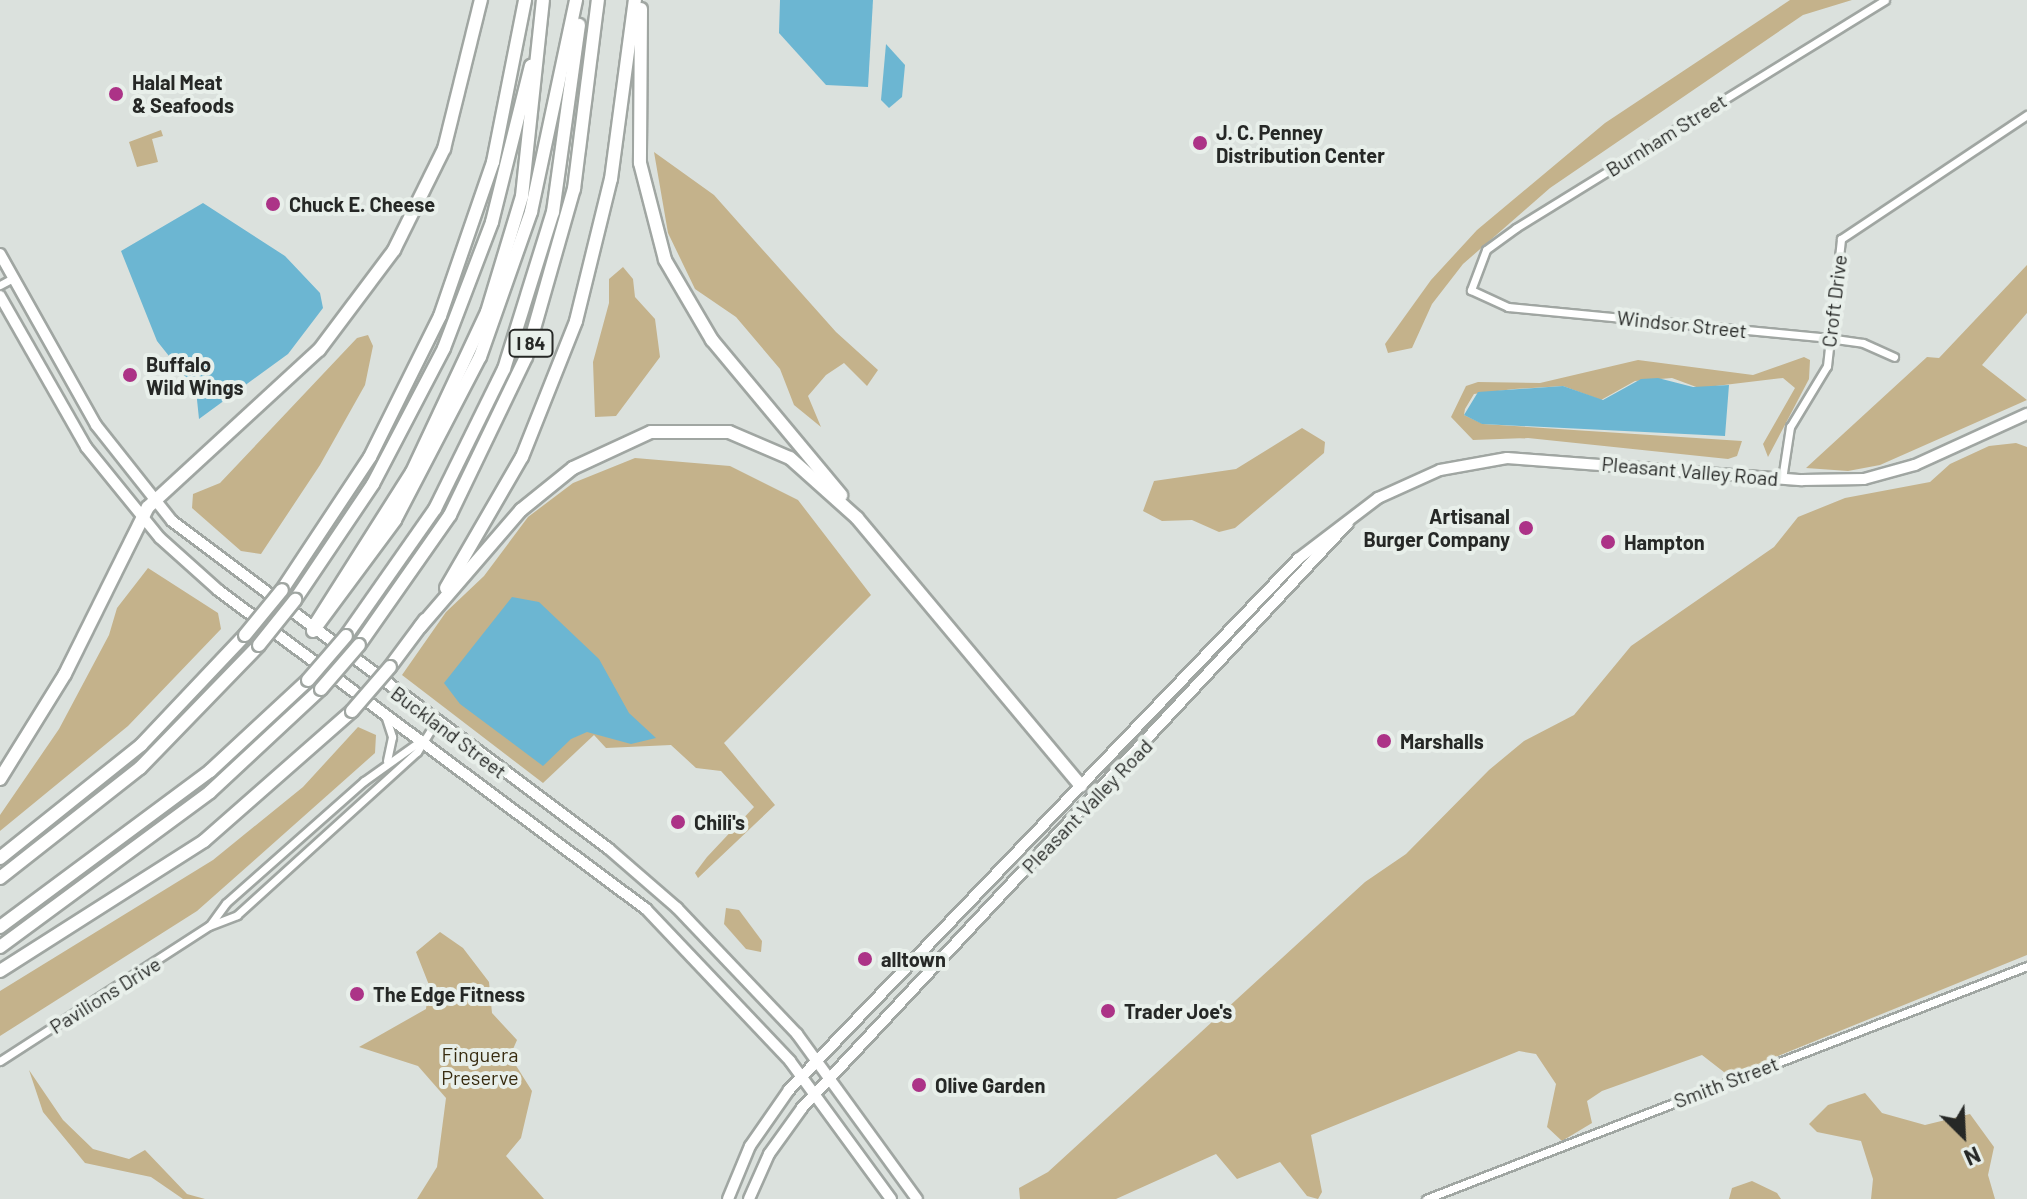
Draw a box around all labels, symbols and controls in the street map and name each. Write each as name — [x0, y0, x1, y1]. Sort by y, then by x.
place label: Halal Meat & Seafoods — [132, 70, 234, 117]
marker: Halal Meat & Seafoods — [107, 85, 125, 103]
street label: Burnham Street — [1601, 88, 1731, 182]
place label: J. C. Penney Distribution Center — [1216, 120, 1385, 167]
marker: J. C. Penney Distribution Center — [1191, 134, 1209, 152]
place label: Chuck E. Cheese — [289, 192, 435, 216]
marker: Chuck E. Cheese — [264, 195, 282, 213]
street label: Croft Drive — [1816, 253, 1852, 349]
street label: Windsor Street — [1616, 305, 1748, 343]
road number: I 84 — [507, 329, 555, 357]
place label: Buffalo Wild Wings — [146, 352, 244, 399]
marker: Buffalo Wild Wings — [121, 366, 139, 384]
street label: Pleasant Valley Road — [1601, 451, 1779, 491]
place label: Artisanal Burger Company — [1363, 504, 1510, 551]
marker: Artisanal Burger Company — [1517, 519, 1535, 537]
place label: Hampton — [1624, 530, 1705, 554]
marker: Hampton — [1599, 533, 1617, 551]
street label: Buckland Street — [387, 681, 511, 783]
place label: Marshalls — [1400, 729, 1484, 753]
marker: Marshalls — [1375, 732, 1393, 750]
street label: Pleasant Valley Road — [1017, 734, 1157, 878]
place label: Chili's — [694, 810, 745, 834]
marker: Chili's — [669, 813, 687, 831]
place label: alltown — [881, 947, 946, 971]
marker: alltown — [856, 950, 874, 968]
street label: Pavilions Drive — [45, 951, 165, 1039]
place label: The Edge Fitness — [373, 982, 525, 1006]
marker: The Edge Fitness — [348, 985, 366, 1003]
place label: Trader Joe's — [1124, 999, 1232, 1023]
marker: Trader Joe's — [1099, 1002, 1117, 1020]
park label: Finguera Preserve — [441, 1043, 519, 1090]
street label: Smith Street — [1670, 1051, 1782, 1113]
place label: Olive Garden — [935, 1073, 1045, 1097]
marker: Olive Garden — [910, 1076, 928, 1094]
north arrow — [1923, 1095, 2003, 1175]
text: N — [1961, 1142, 1985, 1172]

